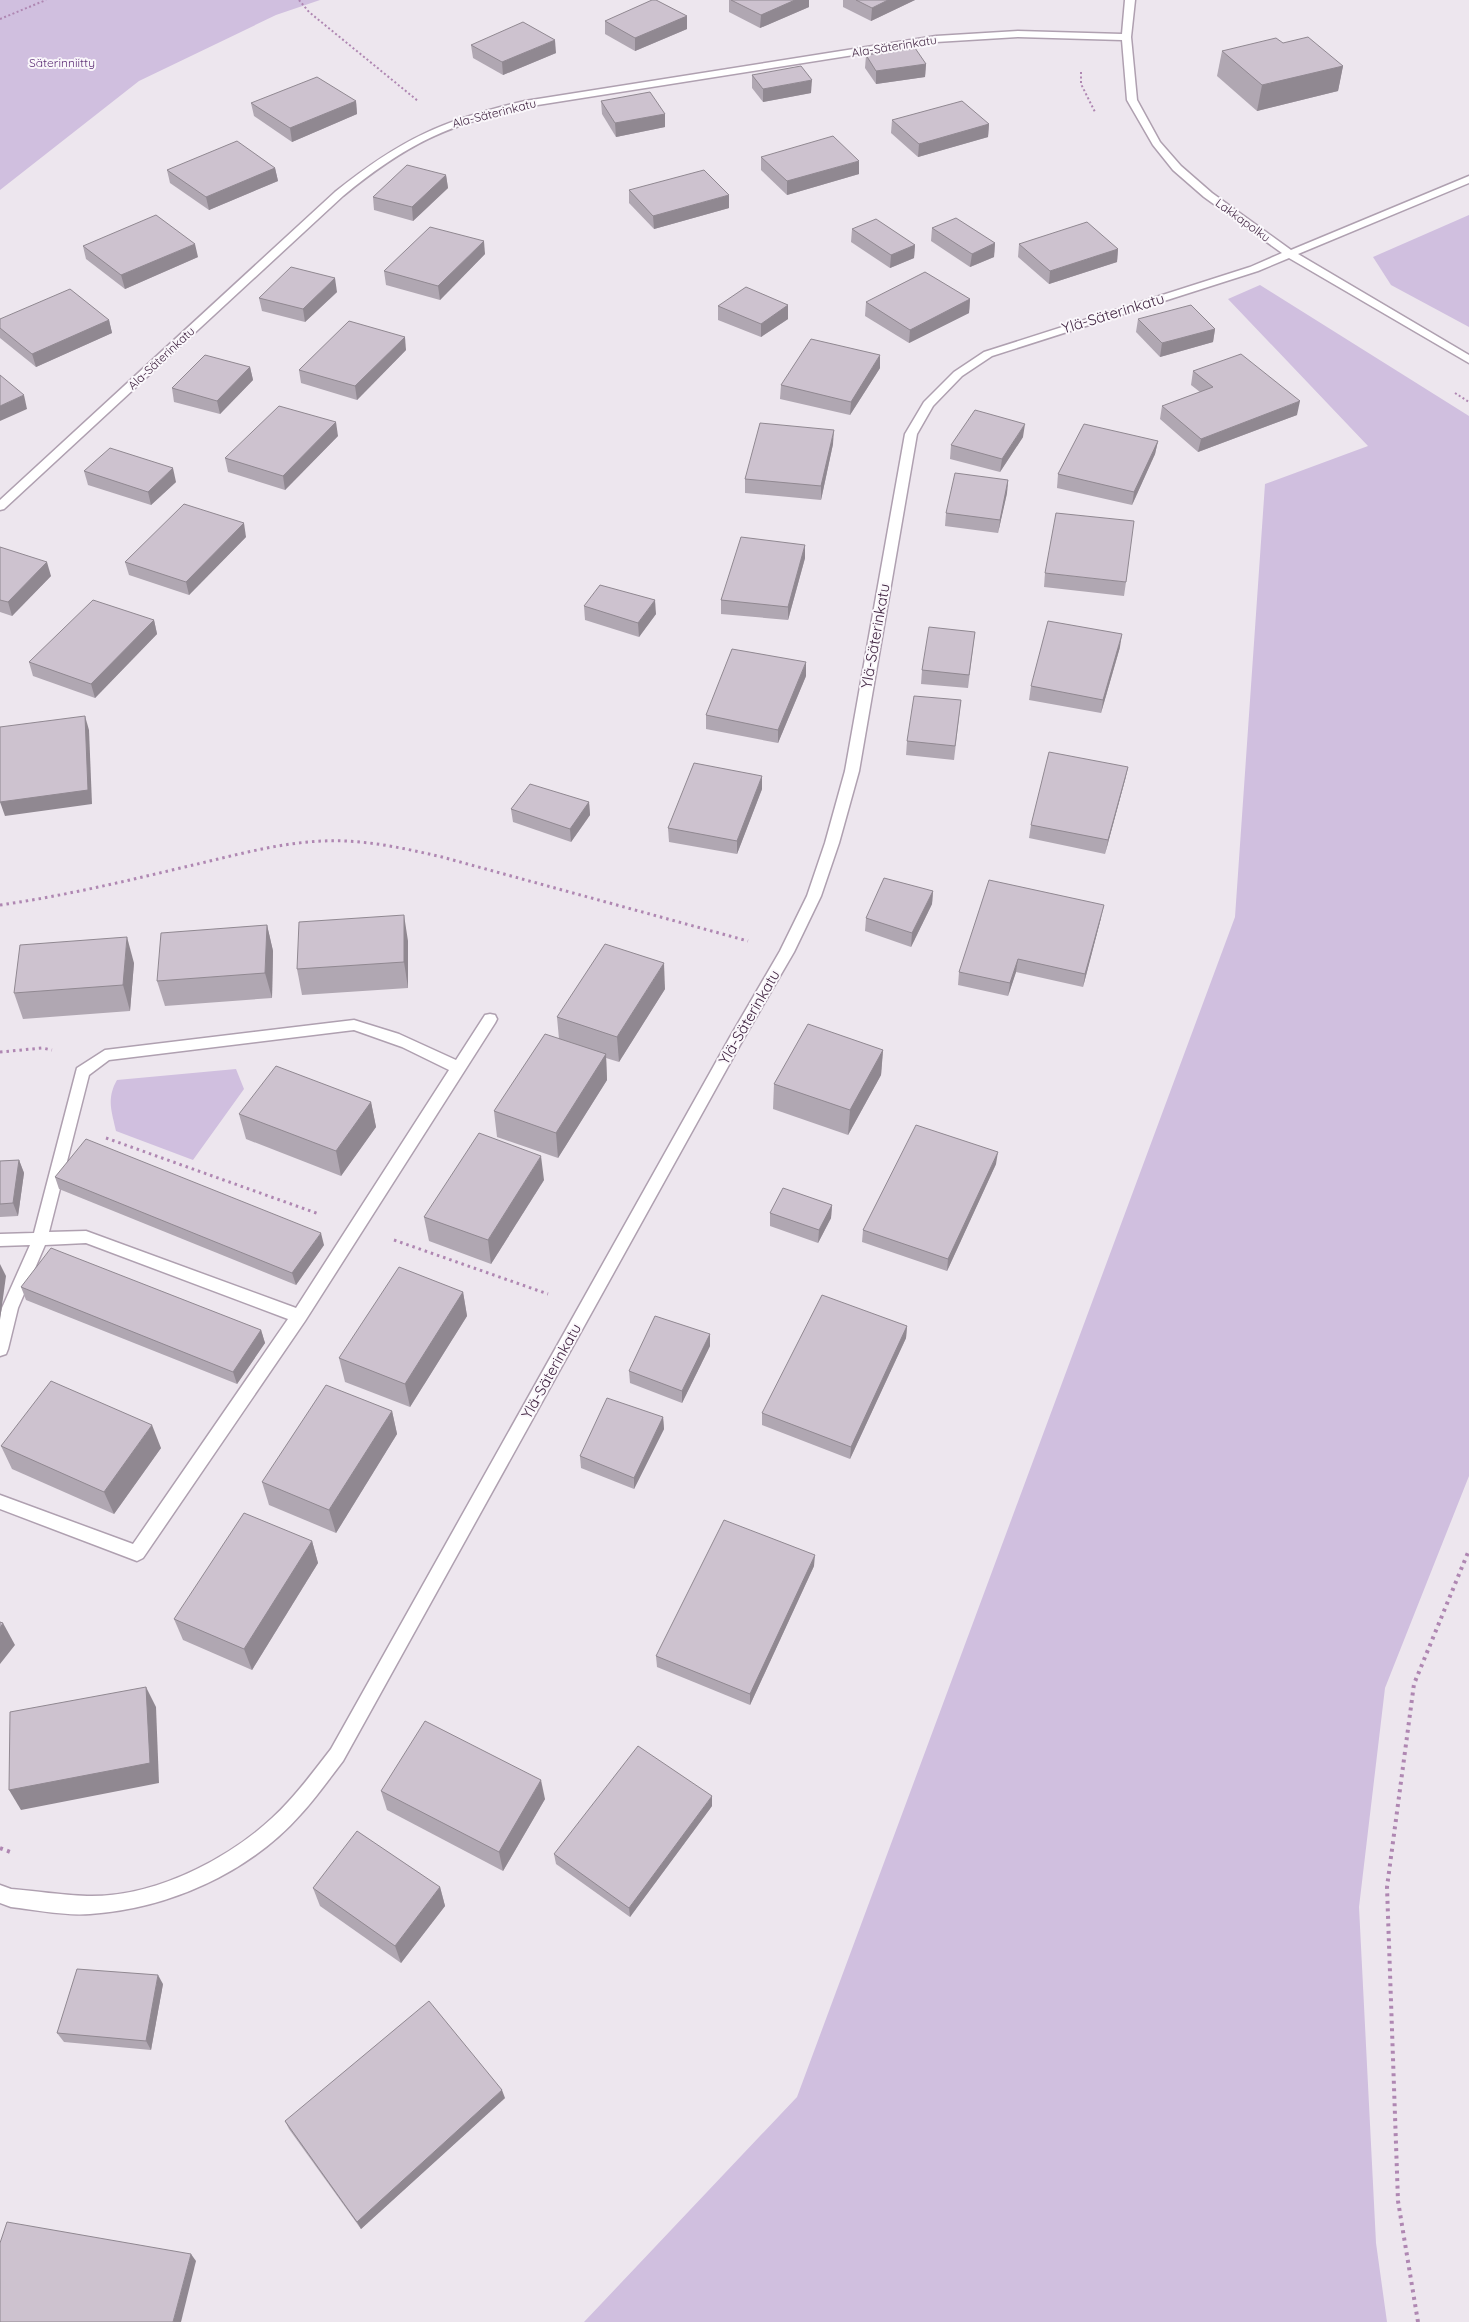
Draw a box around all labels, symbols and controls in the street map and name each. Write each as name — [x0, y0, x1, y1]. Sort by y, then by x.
street label: Ala-Säterinkatu — [850, 32, 938, 60]
park label: Säterinniitty — [29, 55, 95, 70]
street label: Ala-Säterinkatu — [450, 95, 538, 131]
street label: Lakkapolku — [1213, 195, 1273, 245]
street label: Ylä-Säterinkatu — [1059, 288, 1167, 338]
street label: Ala-Säterinkatu — [124, 323, 198, 393]
street label: Ylä-Säterinkatu — [856, 582, 894, 690]
street label: Ylä-Säterinkatu — [714, 966, 784, 1068]
street label: Ylä-Säterinkatu — [517, 1320, 585, 1422]

